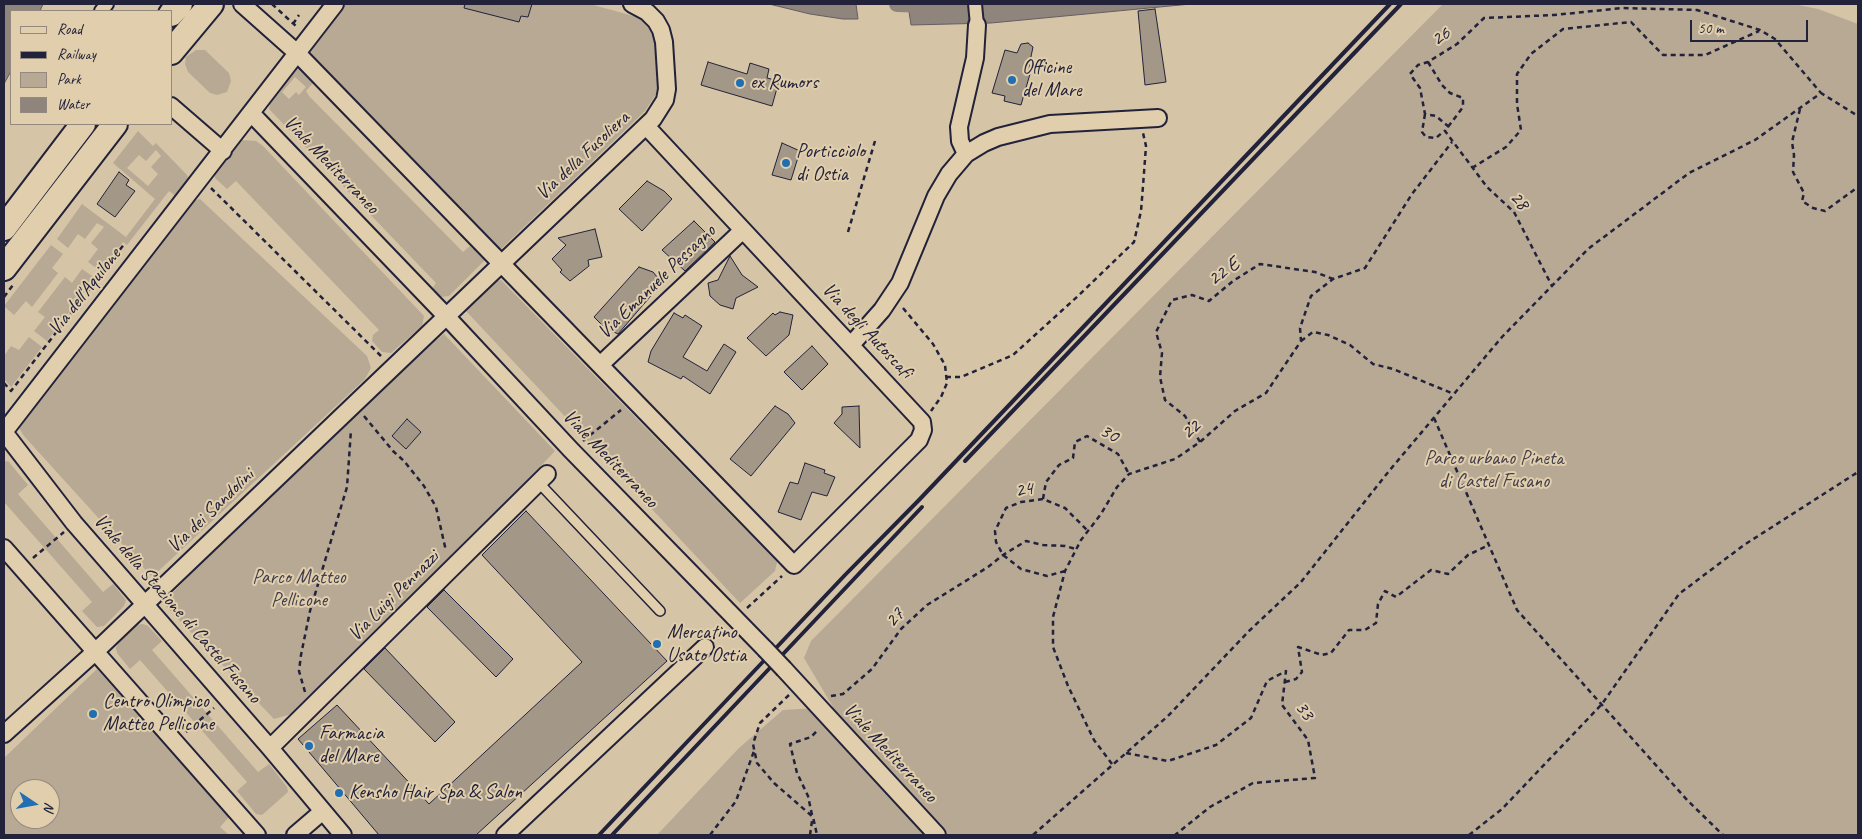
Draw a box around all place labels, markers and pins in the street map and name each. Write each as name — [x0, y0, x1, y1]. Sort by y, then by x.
place label: Officine del Mare — [1022, 56, 1081, 103]
place label: ex Rumors — [750, 71, 818, 95]
marker: Officine del Mare — [1006, 74, 1018, 86]
marker: ex Rumors — [734, 77, 746, 89]
place label: Porticciolo di Ostia — [796, 140, 865, 187]
marker: Porticciolo di Ostia — [780, 157, 792, 169]
place label: Mercatino Usato Ostia — [667, 621, 746, 668]
marker: Mercatino Usato Ostia — [651, 638, 663, 650]
place label: Centro Olimpico Matteo Pellicone — [103, 690, 214, 737]
marker: Centro Olimpico Matteo Pellicone — [87, 708, 99, 720]
place label: Farmacia del Mare — [319, 722, 384, 769]
marker: Farmacia del Mare — [303, 740, 315, 752]
place label: Kensho Hair Spa & Salon — [349, 781, 522, 805]
marker: Kensho Hair Spa & Salon — [333, 787, 345, 799]

